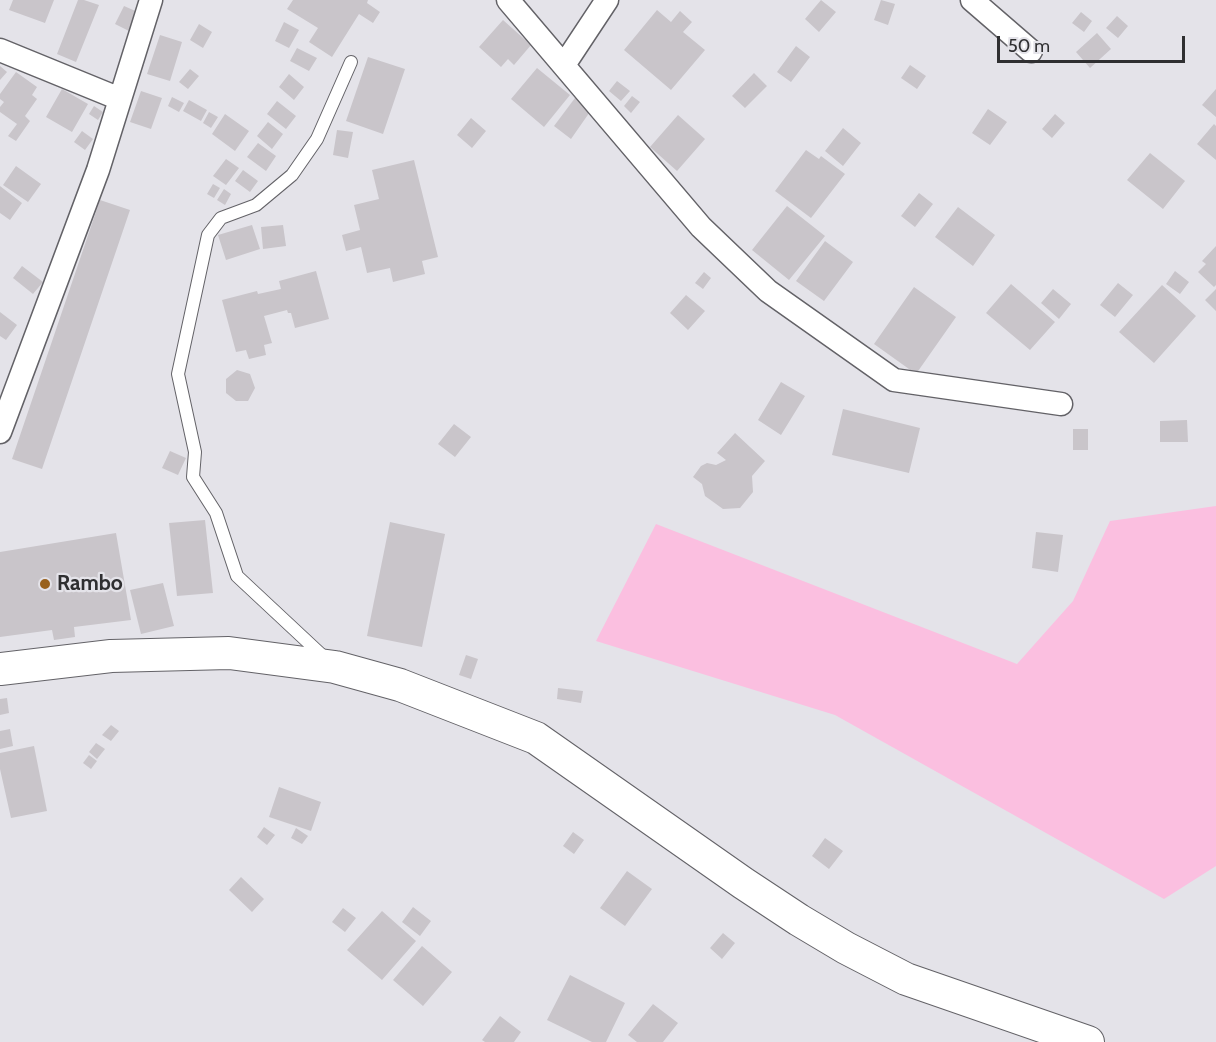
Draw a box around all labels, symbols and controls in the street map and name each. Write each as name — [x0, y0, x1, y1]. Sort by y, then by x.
scale bar — [1000, 24, 1188, 62]
text: 50 m — [1008, 35, 1050, 57]
place label: Rambo — [57, 571, 123, 597]
marker: Rambo — [38, 577, 52, 591]

